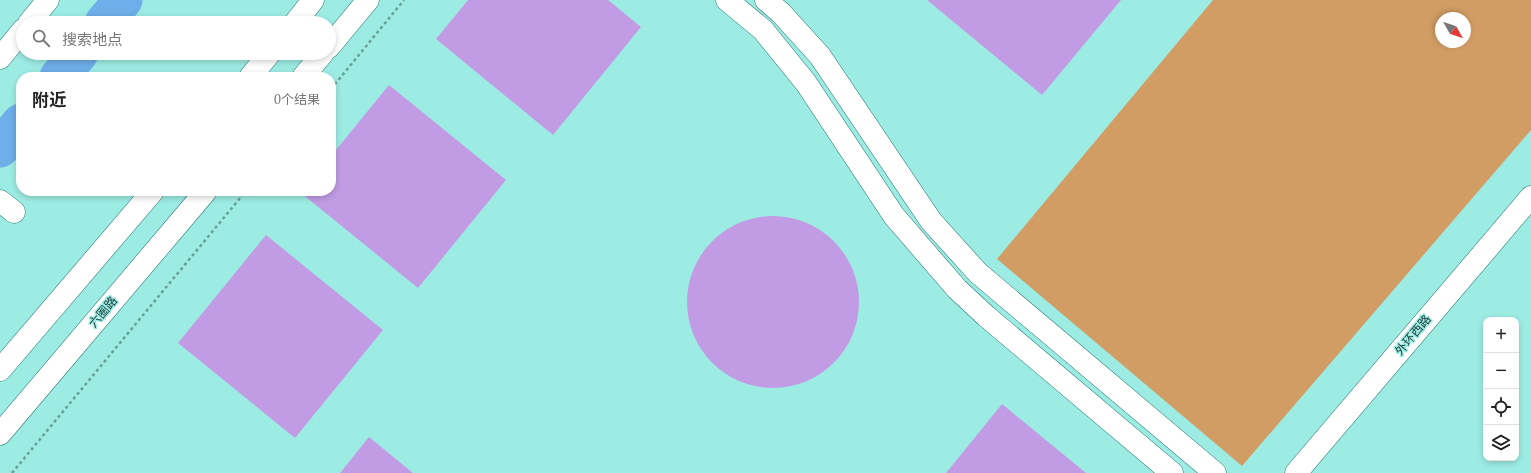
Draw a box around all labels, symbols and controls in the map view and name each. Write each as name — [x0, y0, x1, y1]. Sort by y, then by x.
north arrow — [1435, 12, 1471, 48]
search box — [16, 16, 336, 60]
icon: search — [30, 27, 52, 49]
text: 搜索地点 — [62, 29, 122, 49]
text: 附近 — [32, 88, 66, 111]
text: 0个结果 — [274, 90, 320, 108]
street label: 六圈路 — [85, 293, 120, 330]
street label: 外环西路 — [1391, 311, 1434, 358]
map controls — [1483, 317, 1519, 461]
button: + — [1483, 317, 1519, 353]
button: − — [1483, 353, 1519, 389]
button: locate — [1483, 389, 1519, 425]
button: layers — [1483, 425, 1519, 461]

